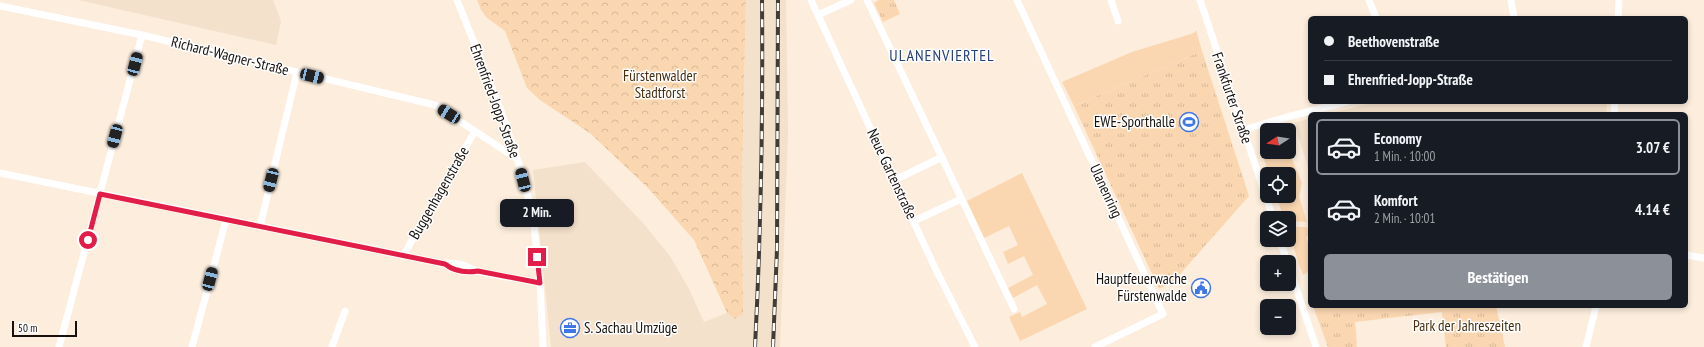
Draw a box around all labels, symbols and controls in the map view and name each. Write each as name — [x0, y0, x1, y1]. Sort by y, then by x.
street label: Richard-Wagner-Straße — [169, 32, 291, 79]
text: Beethovenstraße — [1348, 32, 1440, 51]
street label: Ehrenfried-Jopp-Straße — [466, 41, 525, 160]
district label: ULANENVIERTEL — [889, 45, 995, 65]
street label: Frankfurter Straße — [1208, 50, 1257, 146]
car — [126, 51, 144, 77]
park label: Fürstenwalder Stadtforst — [623, 66, 698, 102]
car — [299, 67, 325, 85]
text: Ehrenfried-Jopp-Straße — [1348, 70, 1473, 89]
car — [436, 103, 462, 125]
sports icon: EWE-Sporthalle — [1178, 111, 1200, 133]
place label: EWE-Sporthalle — [1094, 112, 1175, 131]
car — [106, 123, 124, 149]
north arrow — [1260, 123, 1296, 159]
map controls — [1260, 123, 1296, 335]
street label: Neue Gartenstraße — [863, 126, 922, 222]
icon: car — [1326, 129, 1362, 165]
text: Economy — [1374, 129, 1422, 148]
text: 3.07 € — [1636, 138, 1670, 157]
street label: Buggenhagenstraße — [404, 143, 473, 243]
text: 1 Min. · 10:00 — [1374, 148, 1435, 165]
street label: Ulanenring — [1086, 161, 1127, 221]
car — [262, 167, 280, 193]
car — [514, 167, 532, 193]
button: locate — [1260, 167, 1296, 203]
icon: car — [1326, 191, 1362, 227]
text: Komfort — [1374, 191, 1418, 210]
callout: 2 Min. — [500, 199, 574, 227]
text: 4.14 € — [1635, 200, 1670, 219]
text: 2 Min. — [522, 204, 552, 221]
text: 2 Min. · 10:01 — [1374, 210, 1435, 227]
button: layers — [1260, 211, 1296, 247]
route start — [79, 231, 97, 249]
route end — [528, 248, 546, 266]
button: Bestätigen — [1324, 254, 1672, 300]
button: + — [1260, 255, 1296, 291]
car — [201, 266, 219, 292]
place label: Hauptfeuerwache Fürstenwalde — [1096, 269, 1187, 305]
public building icon: Hauptfeuerwache Fürstenwalde — [1190, 277, 1212, 299]
button: − — [1260, 299, 1296, 335]
park label: Park der Jahreszeiten — [1413, 316, 1521, 335]
office icon: S. Sachau Umzüge — [559, 317, 581, 339]
place label: S. Sachau Umzüge — [584, 318, 678, 337]
scale bar — [12, 319, 77, 338]
text: 50 m — [18, 321, 37, 335]

